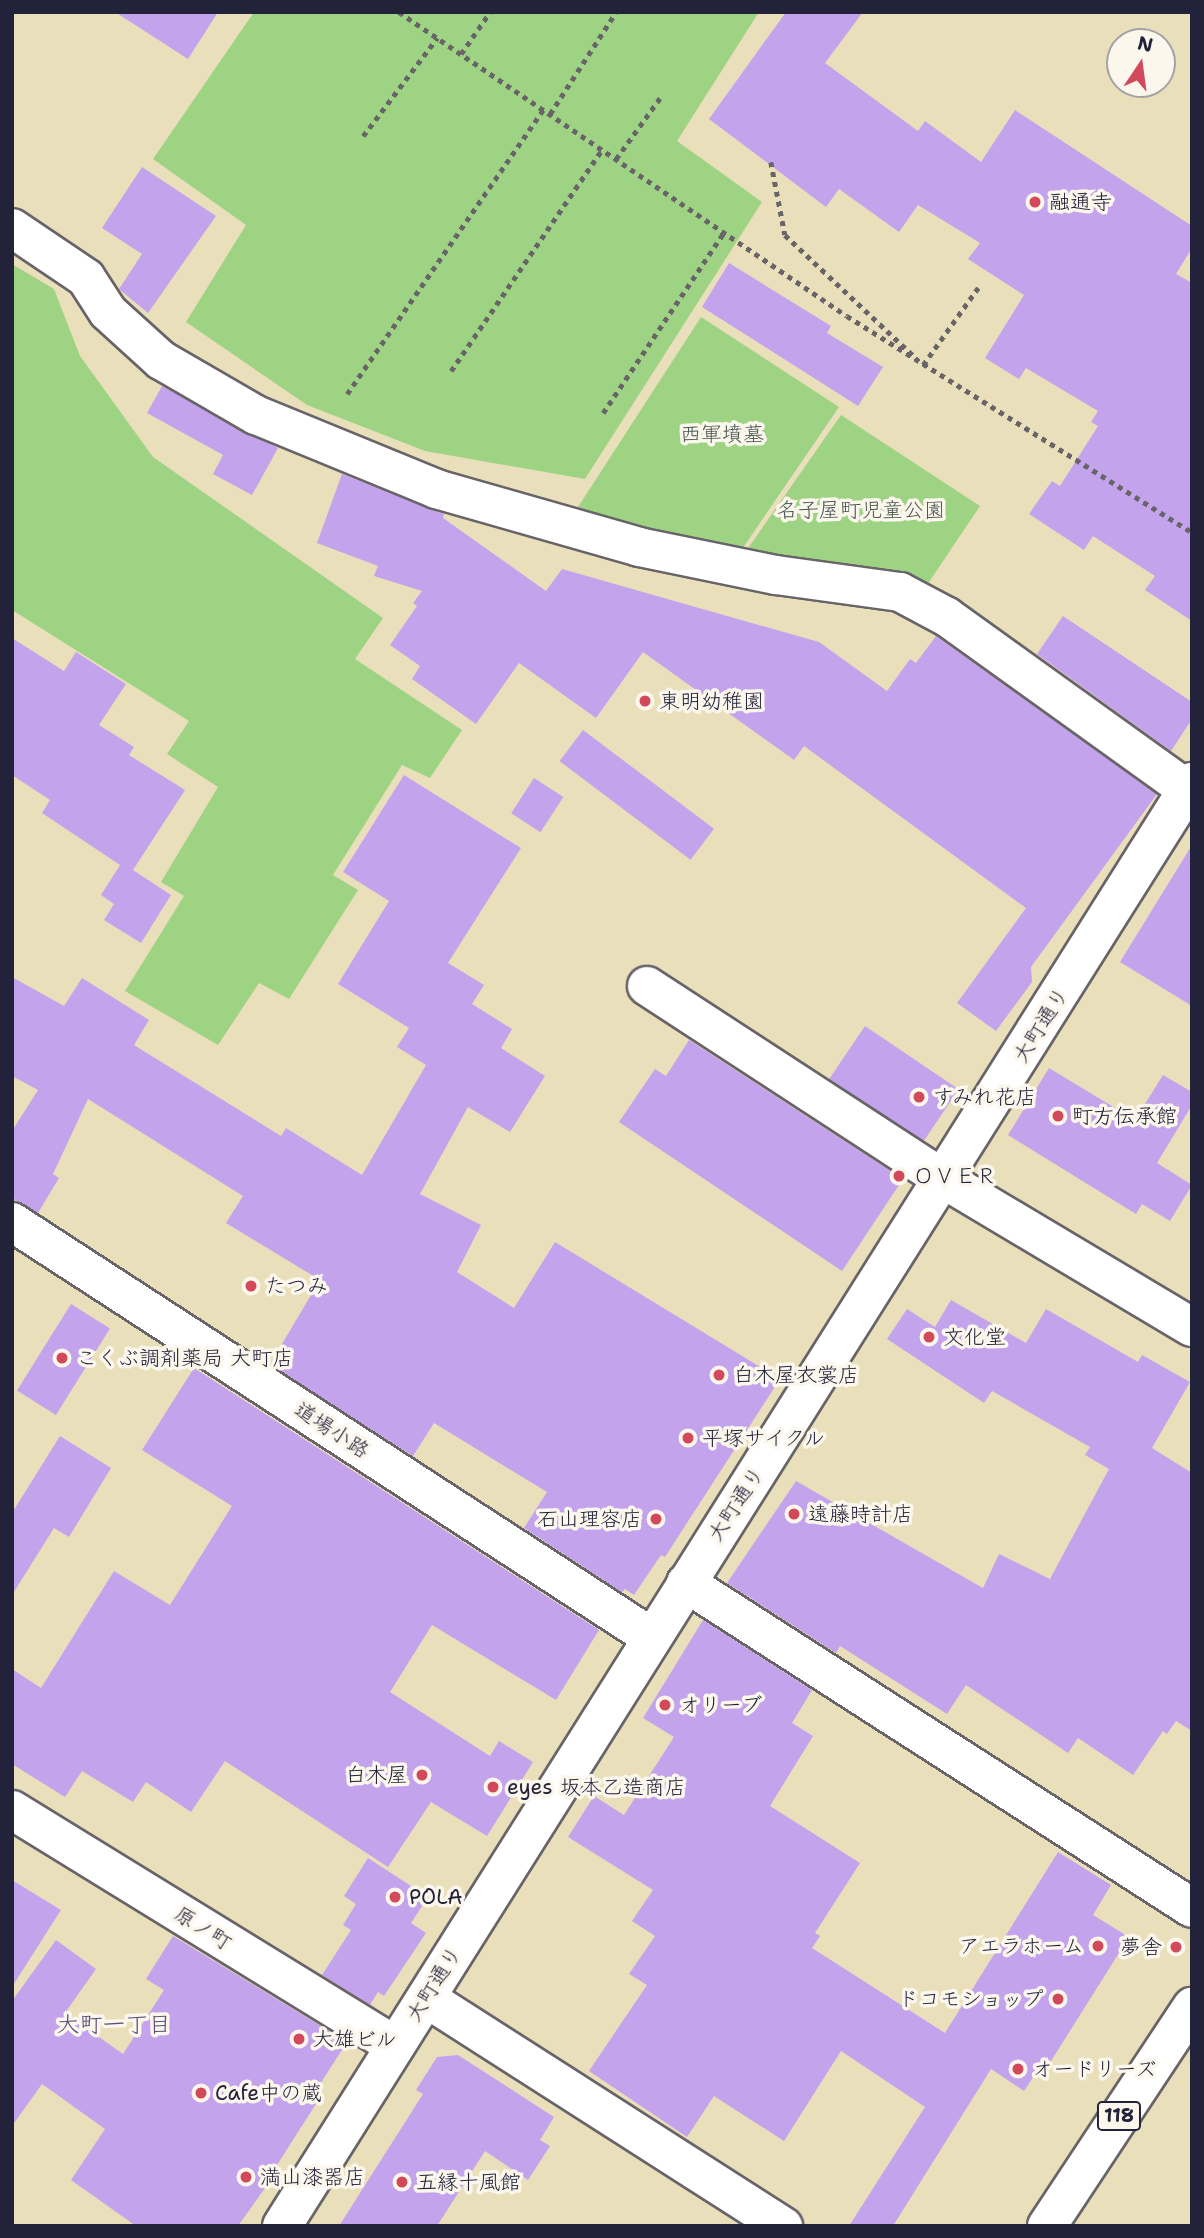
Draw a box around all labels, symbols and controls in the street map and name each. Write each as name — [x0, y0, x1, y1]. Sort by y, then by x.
north arrow — [1106, 28, 1176, 98]
text: N — [1135, 30, 1156, 58]
place label: 融通寺 — [1049, 189, 1112, 215]
marker: 融通寺 — [1027, 194, 1043, 210]
park label: 西軍墳墓 — [680, 421, 764, 447]
park label: 名子屋町児童公園 — [777, 497, 945, 523]
place label: 東明幼稚園 — [659, 688, 764, 714]
marker: 東明幼稚園 — [637, 693, 653, 709]
street label: 大町通り — [1008, 983, 1074, 1067]
place label: すみれ花店 — [933, 1084, 1038, 1110]
marker: すみれ花店 — [911, 1089, 927, 1105]
place label: 町方伝承館 — [1072, 1103, 1177, 1129]
marker: 町方伝承館 — [1050, 1108, 1066, 1124]
place label: ＯＶＥＲ — [913, 1163, 997, 1189]
marker: ＯＶＥＲ — [891, 1168, 907, 1184]
place label: たつみ — [265, 1273, 328, 1299]
marker: たつみ — [243, 1278, 259, 1294]
place label: 文化堂 — [943, 1324, 1006, 1350]
marker: 文化堂 — [921, 1329, 937, 1345]
place label: こくぶ調剤薬局 大町店 — [76, 1345, 293, 1371]
marker: こくぶ調剤薬局 大町店 — [54, 1350, 70, 1366]
place label: 白木屋衣裳店 — [733, 1362, 859, 1388]
marker: 白木屋衣裳店 — [711, 1367, 727, 1383]
street label: 道場小路 — [290, 1397, 374, 1463]
place label: 平塚サイクル — [702, 1425, 828, 1451]
marker: 平塚サイクル — [680, 1430, 696, 1446]
street label: 大町通り — [703, 1462, 769, 1546]
place label: 遠藤時計店 — [808, 1501, 913, 1527]
place label: 石山理容店 — [537, 1506, 642, 1532]
marker: 遠藤時計店 — [786, 1506, 802, 1522]
marker: 石山理容店 — [648, 1511, 664, 1527]
place label: オリーブ — [679, 1692, 763, 1718]
marker: オリーブ — [657, 1697, 673, 1713]
place label: 白木屋 — [345, 1762, 408, 1788]
marker: 白木屋 — [414, 1767, 430, 1783]
place label: eyes 坂本乙造商店 — [507, 1774, 686, 1800]
marker: eyes 坂本乙造商店 — [485, 1779, 501, 1795]
place label: POLA — [409, 1884, 463, 1910]
marker: POLA — [387, 1889, 403, 1905]
street label: 原ノ町 — [170, 1901, 236, 1955]
place label: アエラホーム — [958, 1933, 1084, 1959]
place label: 夢舎 — [1120, 1934, 1162, 1960]
marker: アエラホーム — [1090, 1938, 1106, 1954]
marker: 夢舎 — [1168, 1939, 1184, 1955]
street label: 大町通り — [401, 1942, 467, 2026]
place label: ドコモショップ — [897, 1986, 1044, 2012]
marker: ドコモショップ — [1050, 1991, 1066, 2007]
district label: 大町一丁目 — [57, 2010, 171, 2038]
place label: 大雄ビル — [313, 2026, 397, 2052]
marker: 大雄ビル — [291, 2031, 307, 2047]
place label: オードリーズ — [1032, 2056, 1158, 2082]
marker: オードリーズ — [1010, 2061, 1026, 2077]
place label: Cafe中の蔵 — [215, 2080, 322, 2106]
marker: Cafe中の蔵 — [193, 2085, 209, 2101]
road number: 118 — [1096, 2100, 1142, 2132]
place label: 満山漆器店 — [260, 2164, 365, 2190]
marker: 満山漆器店 — [238, 2169, 254, 2185]
place label: 五縁十風館 — [416, 2169, 521, 2195]
marker: 五縁十風館 — [394, 2174, 410, 2190]

